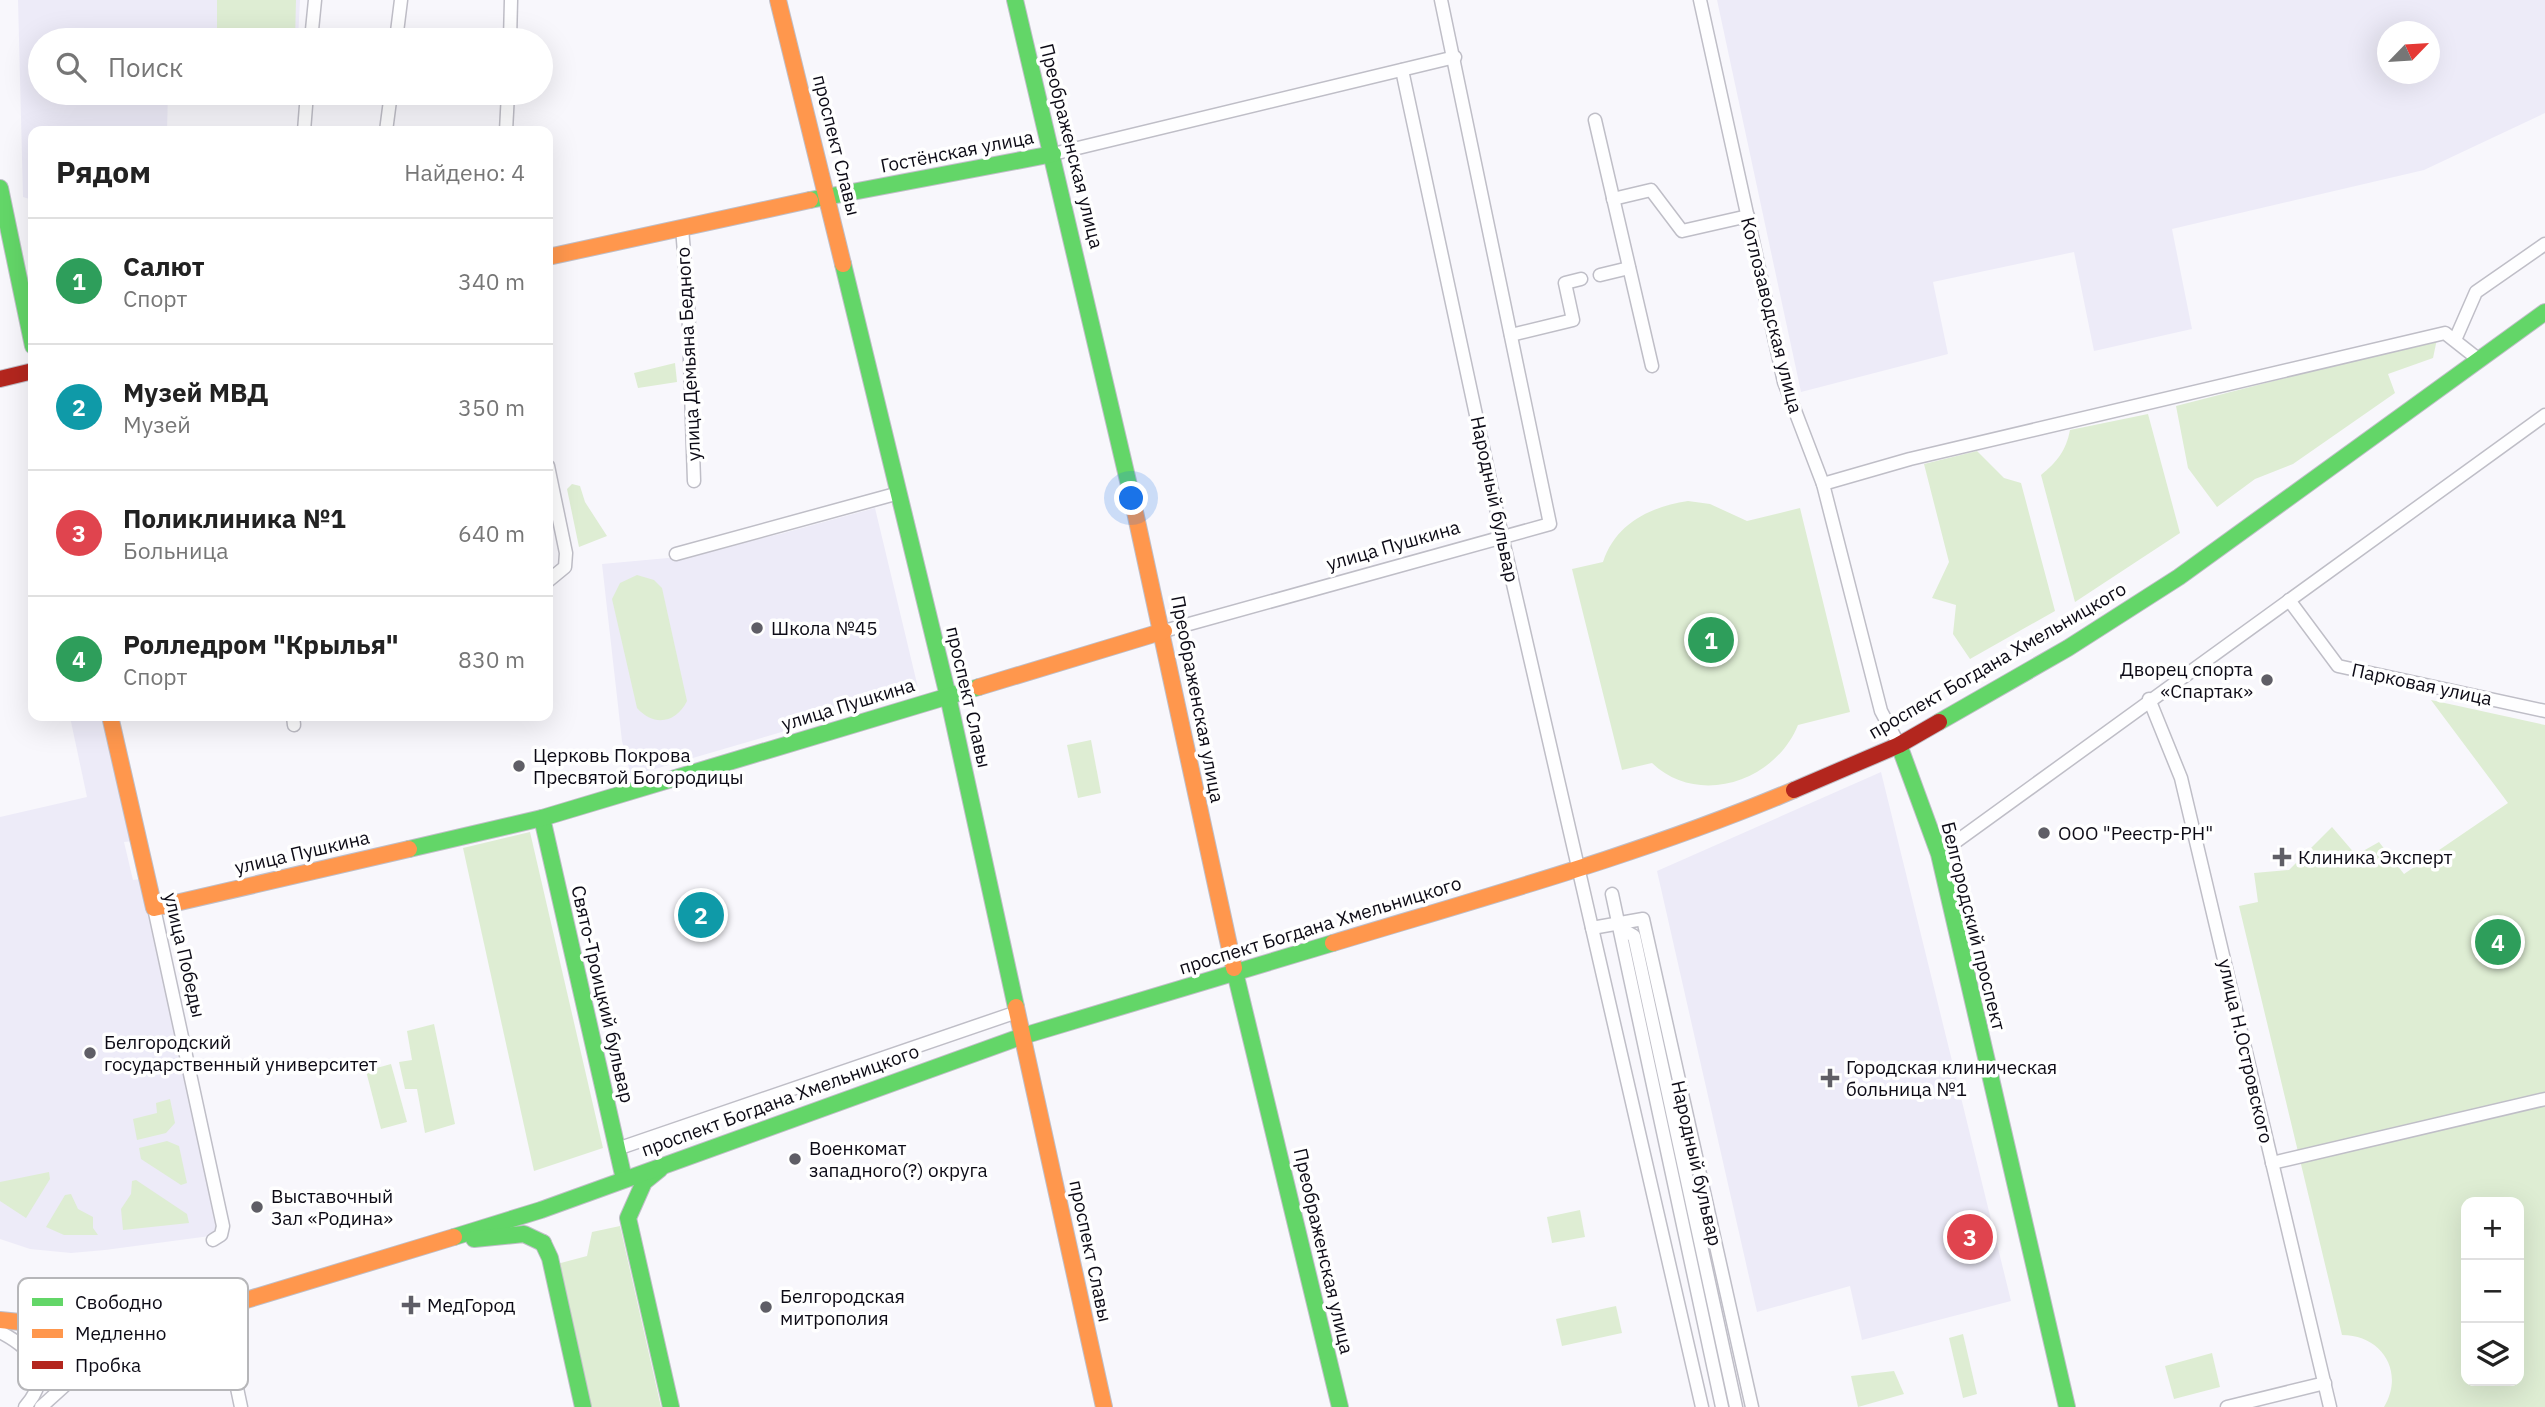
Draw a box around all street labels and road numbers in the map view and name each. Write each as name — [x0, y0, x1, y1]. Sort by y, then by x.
street label: Преображенская улица — [1035, 41, 1109, 251]
street label: проспект Славы — [808, 72, 866, 218]
street label: Гостёнская улица — [878, 124, 1036, 178]
street label: Котлозаводская улица — [1736, 214, 1808, 416]
street label: улица Демьяна Бедного — [670, 246, 706, 462]
street label: Народный бульвар — [1466, 414, 1524, 584]
street label: улица Пушкина — [1323, 514, 1463, 576]
street label: проспект Богдана Хмельницкого — [1864, 576, 2130, 744]
street label: Преображенская улица — [1166, 593, 1230, 805]
street label: проспект Славы — [941, 624, 997, 770]
street label: Парковая улица — [2350, 657, 2494, 711]
street label: улица Пушкина — [779, 672, 917, 736]
street label: Белгородский проспект — [1936, 819, 2012, 1033]
street label: улица Пушкина — [232, 825, 372, 879]
street label: проспект Богдана Хмельницкого — [1176, 871, 1464, 979]
street label: Свято-Троицкий бульвар — [566, 883, 640, 1105]
street label: улица Победы — [159, 890, 211, 1020]
street label: улица Н.Островского — [2213, 957, 2279, 1145]
street label: проспект Богдана Хмельницкого — [638, 1038, 922, 1162]
street label: Народный бульвар — [1666, 1078, 1728, 1248]
street label: Преображенская улица — [1289, 1146, 1359, 1356]
street label: проспект Славы — [1064, 1178, 1118, 1324]

